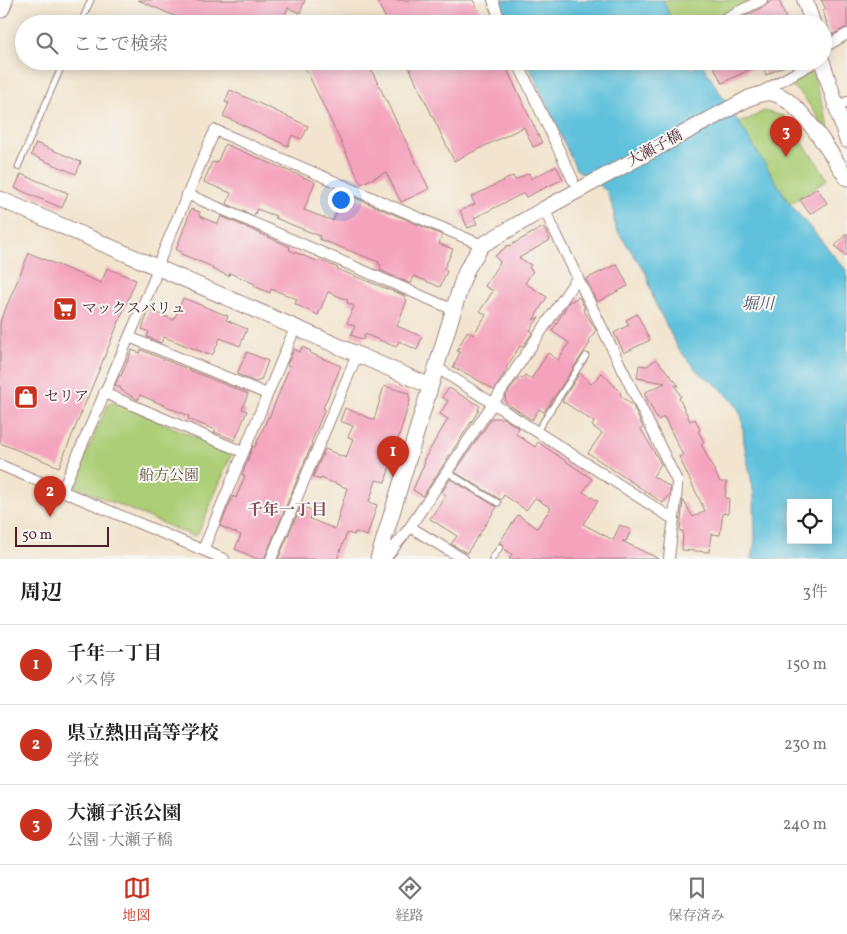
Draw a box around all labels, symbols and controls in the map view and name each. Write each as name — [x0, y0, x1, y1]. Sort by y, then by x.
search box — [15, 15, 832, 70]
icon: search — [33, 29, 61, 57]
text: ここで検索 — [73, 32, 168, 58]
pin: 3 — [770, 116, 802, 157]
street label: 大瀬子橋 — [624, 126, 686, 172]
your location — [328, 187, 354, 213]
water label: 堀川 — [742, 294, 776, 316]
supermarket icon: マックスバリュ — [52, 296, 78, 322]
place label: マックスバリュ — [82, 299, 186, 320]
shop icon: セリア — [13, 384, 39, 410]
place label: セリア — [44, 387, 89, 408]
pin: 1 — [377, 436, 409, 477]
park label: 船方公園 — [139, 466, 199, 487]
pin: 2 — [34, 476, 66, 517]
map controls — [787, 499, 832, 544]
button: locate — [787, 499, 832, 544]
district label: 千年一丁目 — [247, 500, 327, 522]
scale bar — [15, 524, 109, 547]
text: 50 m — [22, 526, 52, 545]
text: 周辺 — [20, 579, 62, 608]
text: 3件 — [803, 582, 827, 604]
text: 千年一丁目 — [67, 641, 162, 667]
text: 1 — [33, 654, 39, 676]
text: 150 m — [786, 654, 827, 676]
text: バス停 — [67, 670, 115, 692]
text: 県立熱田高等学校 — [67, 721, 219, 747]
text: 2 — [32, 734, 40, 756]
text: 230 m — [784, 734, 827, 756]
text: 学校 — [67, 750, 99, 772]
text: 大瀬子浜公園 — [67, 801, 181, 827]
text: 3 — [32, 814, 40, 836]
text: 240 m — [783, 814, 827, 836]
text: 公園 · 大瀬子橋 — [67, 830, 173, 852]
tab: 地図 — [123, 874, 151, 926]
tab: 経路 — [396, 874, 424, 926]
tab: 保存済み — [669, 874, 725, 926]

